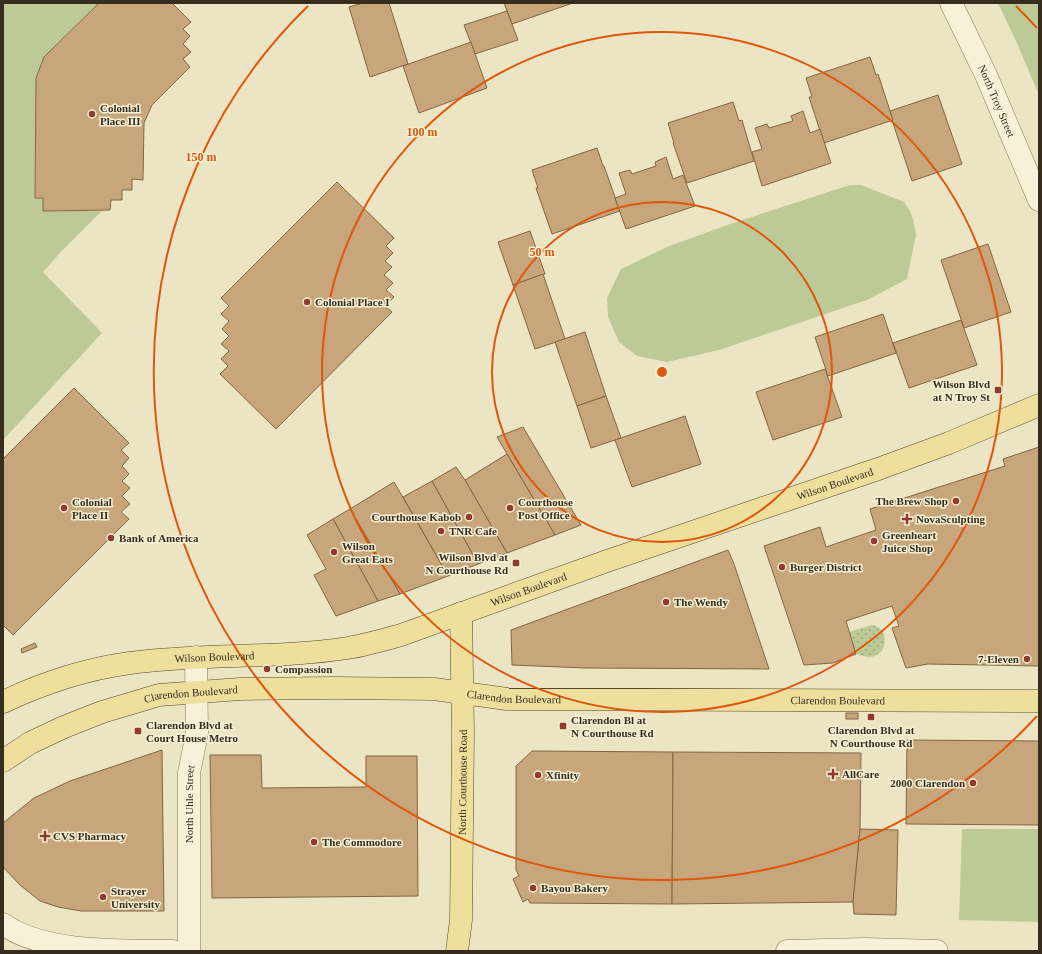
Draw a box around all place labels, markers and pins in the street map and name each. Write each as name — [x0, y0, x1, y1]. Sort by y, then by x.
place label: Colonial Place III — [100, 102, 141, 127]
marker: Colonial Place III — [87, 109, 97, 119]
place label: Colonial Place I — [315, 296, 390, 308]
marker: Colonial Place I — [302, 297, 312, 307]
centre of rings — [655, 365, 669, 379]
place label: Wilson Blvd at N Troy St — [932, 378, 990, 403]
marker: Wilson Blvd at N Troy St — [993, 385, 1003, 395]
place label: The Brew Shop — [875, 495, 948, 507]
place label: Colonial Place II — [72, 496, 112, 521]
place label: Courthouse Post Office — [518, 496, 573, 521]
marker: The Brew Shop — [951, 496, 961, 506]
marker: Colonial Place II — [59, 503, 69, 513]
marker: Courthouse Post Office — [505, 503, 515, 513]
place label: Courthouse Kabob — [371, 511, 461, 523]
marker: Courthouse Kabob — [464, 512, 474, 522]
marker: NovaSculpting — [901, 513, 913, 525]
place label: NovaSculpting — [916, 513, 986, 525]
place label: TNR Cafe — [449, 525, 497, 537]
marker: TNR Cafe — [436, 526, 446, 536]
place label: Greenheart Juice Shop — [882, 529, 937, 554]
place label: Bank of America — [119, 532, 199, 544]
marker: Bank of America — [106, 533, 116, 543]
marker: Greenheart Juice Shop — [869, 536, 879, 546]
place label: Wilson Great Eats — [342, 540, 394, 565]
marker: Wilson Great Eats — [329, 547, 339, 557]
place label: Wilson Blvd at N Courthouse Rd — [425, 551, 508, 576]
marker: Wilson Blvd at N Courthouse Rd — [511, 558, 521, 568]
place label: Burger District — [790, 561, 862, 573]
marker: Burger District — [777, 562, 787, 572]
place label: The Wendy — [674, 596, 728, 608]
marker: The Wendy — [661, 597, 671, 607]
place label: 7-Eleven — [978, 653, 1019, 665]
marker: 7-Eleven — [1022, 654, 1032, 664]
place label: Compassion — [275, 663, 332, 675]
marker: Compassion — [262, 664, 272, 674]
marker: Clarendon Blvd at N Courthouse Rd — [866, 712, 876, 722]
place label: Clarendon Bl at N Courthouse Rd — [571, 714, 654, 739]
place label: Clarendon Blvd at Court House Metro — [146, 719, 239, 744]
marker: Clarendon Bl at N Courthouse Rd — [558, 721, 568, 731]
place label: Clarendon Blvd at N Courthouse Rd — [828, 724, 915, 749]
marker: Clarendon Blvd at Court House Metro — [133, 726, 143, 736]
marker: AllCare — [827, 768, 839, 780]
place label: AllCare — [842, 768, 879, 780]
place label: Xfinity — [546, 769, 580, 781]
marker: Xfinity — [533, 770, 543, 780]
place label: 2000 Clarendon — [890, 777, 965, 789]
marker: 2000 Clarendon — [968, 778, 978, 788]
place label: CVS Pharmacy — [53, 830, 127, 842]
marker: CVS Pharmacy — [40, 831, 50, 841]
place label: The Commodore — [322, 836, 402, 848]
marker: The Commodore — [309, 837, 319, 847]
place label: Bayou Bakery — [541, 882, 608, 894]
marker: Bayou Bakery — [528, 883, 538, 893]
place label: Strayer University — [111, 885, 160, 910]
marker: Strayer University — [98, 892, 108, 902]

